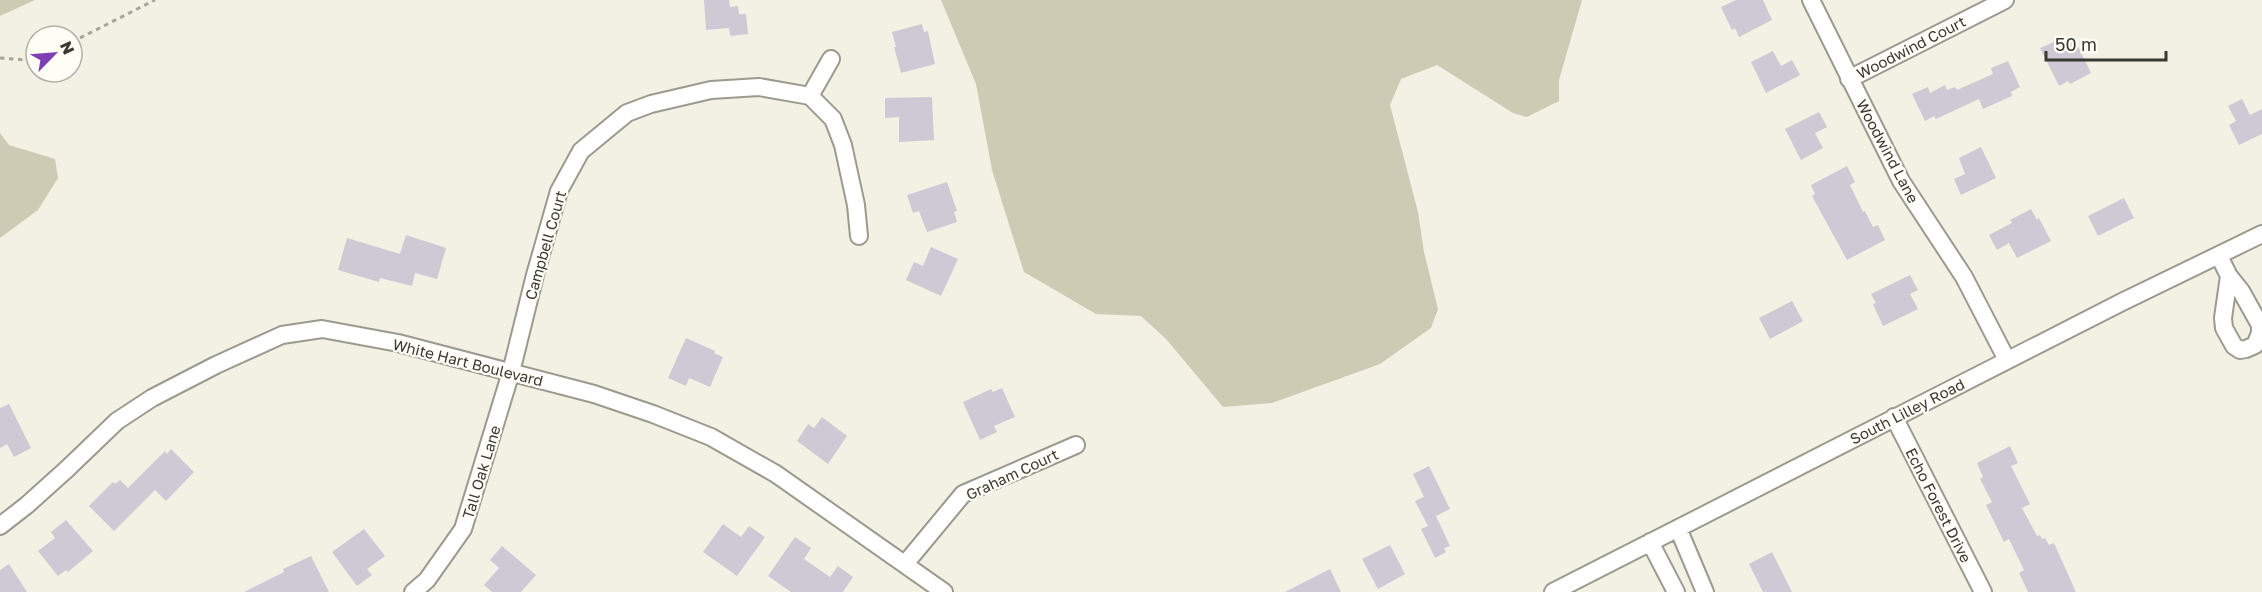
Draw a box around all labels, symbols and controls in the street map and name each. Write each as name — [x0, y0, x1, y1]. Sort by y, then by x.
street label: Woodwind Court — [1854, 12, 1968, 82]
north arrow — [24, 24, 84, 84]
scale bar — [2046, 24, 2166, 62]
text: 50 m — [2055, 33, 2097, 55]
text: N — [56, 38, 79, 57]
street label: Woodwind Lane — [1853, 96, 1923, 206]
street label: Campbell Court — [521, 188, 569, 302]
street label: White Hart Boulevard — [391, 335, 545, 389]
street label: South Lilley Road — [1847, 374, 1967, 448]
street label: Tall Oak Lane — [458, 423, 504, 521]
street label: Graham Court — [963, 445, 1061, 503]
street label: Echo Forest Drive — [1902, 445, 1976, 566]

